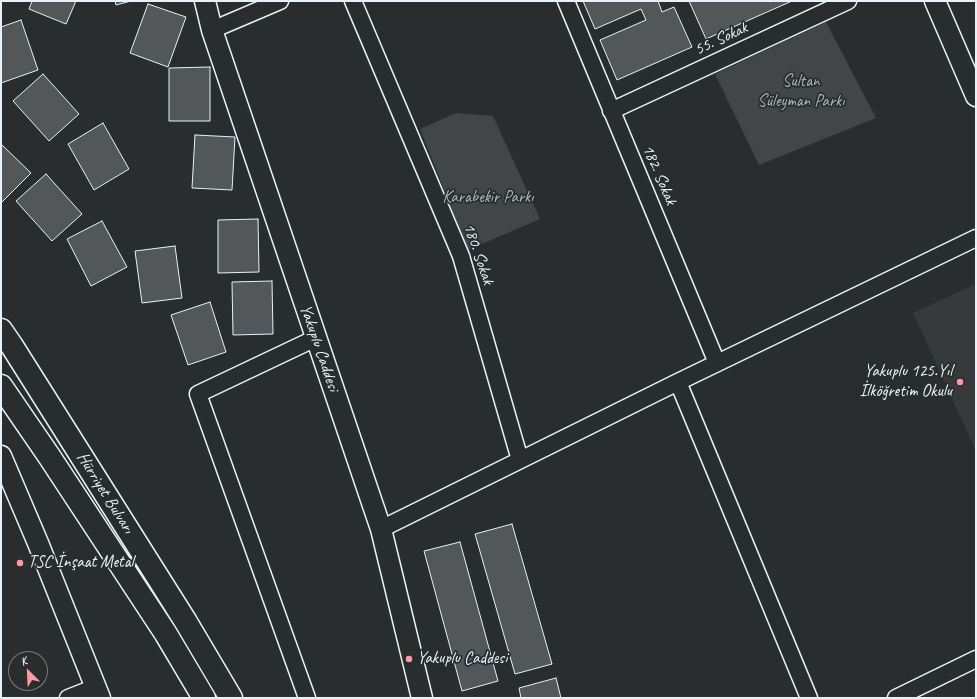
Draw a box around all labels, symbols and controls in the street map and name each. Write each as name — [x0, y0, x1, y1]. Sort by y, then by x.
street label: 55. Sokak — [691, 18, 751, 60]
park label: Sultan Süleyman Parkı — [758, 72, 844, 112]
street label: 182. Sokak — [637, 142, 681, 208]
park label: Karabekir Parkı — [443, 188, 533, 208]
street label: 180. Sokak — [458, 221, 498, 287]
street label: Yakuplu Caddesi — [295, 302, 343, 394]
place label: Yakuplu 125.Yıl İlköğretim Okulu — [860, 362, 952, 402]
marker: Yakuplu 125.Yıl İlköğretim Okulu — [955, 377, 965, 387]
street label: Hürriyet Bulvarı — [72, 448, 138, 538]
place label: TSC İnşaat Metal — [28, 553, 133, 573]
marker: TSC İnşaat Metal — [15, 558, 25, 568]
place label: Yakuplu Caddesi — [417, 649, 507, 669]
north arrow — [8, 651, 48, 691]
text: K — [18, 653, 29, 668]
marker: Yakuplu Caddesi — [404, 654, 414, 664]

